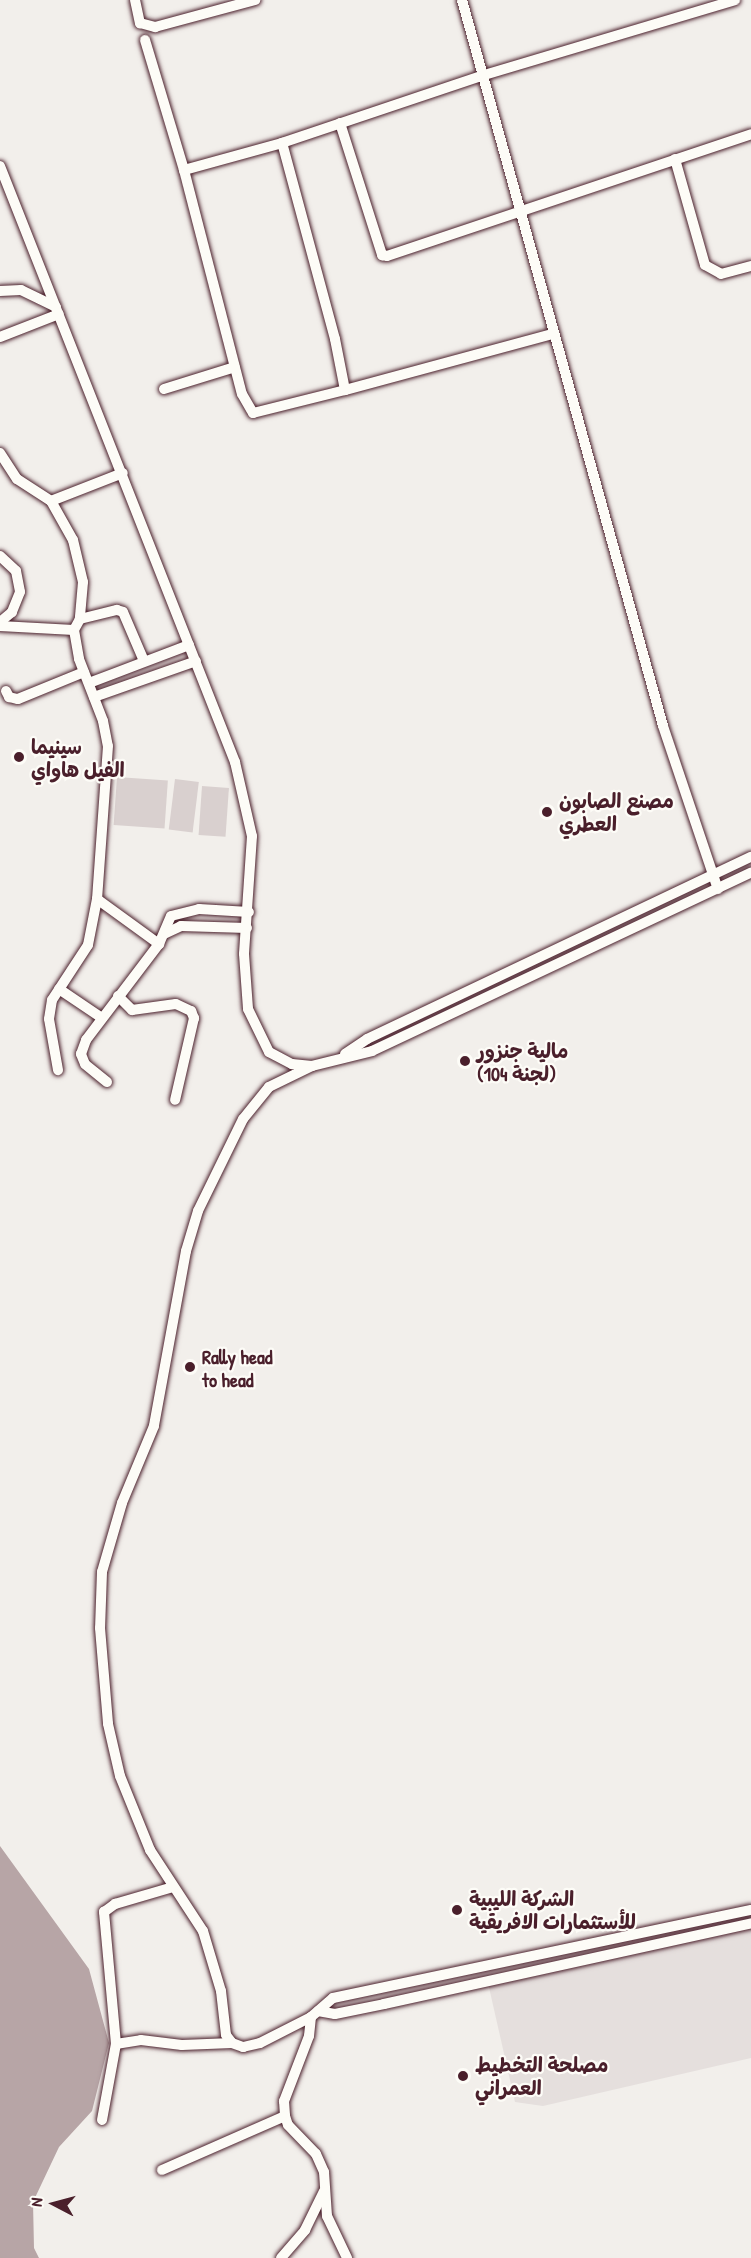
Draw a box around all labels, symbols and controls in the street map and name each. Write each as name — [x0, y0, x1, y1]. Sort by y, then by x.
place label: سينيما الفيل هاواي — [31, 734, 125, 781]
marker: سينيما الفيل هاواي — [12, 750, 26, 764]
place label: مصنع الصابون العطري — [559, 789, 674, 836]
marker: مصنع الصابون العطري — [540, 805, 554, 819]
place label: مالية جنزور (لجنة 104) — [477, 1038, 568, 1085]
marker: مالية جنزور (لجنة 104) — [458, 1054, 472, 1068]
place label: Rally head to head — [202, 1344, 273, 1391]
marker: Rally head to head — [183, 1360, 197, 1374]
place label: الشركة الليبية للأستثمارات الافريقية — [469, 1886, 636, 1933]
marker: الشركة الليبية للأستثمارات الافريقية — [450, 1903, 464, 1917]
place label: مصلحة التخطيط العمراني — [475, 2052, 608, 2099]
marker: مصلحة التخطيط العمراني — [456, 2069, 470, 2083]
north arrow — [24, 2174, 84, 2234]
text: N — [25, 2197, 47, 2208]

